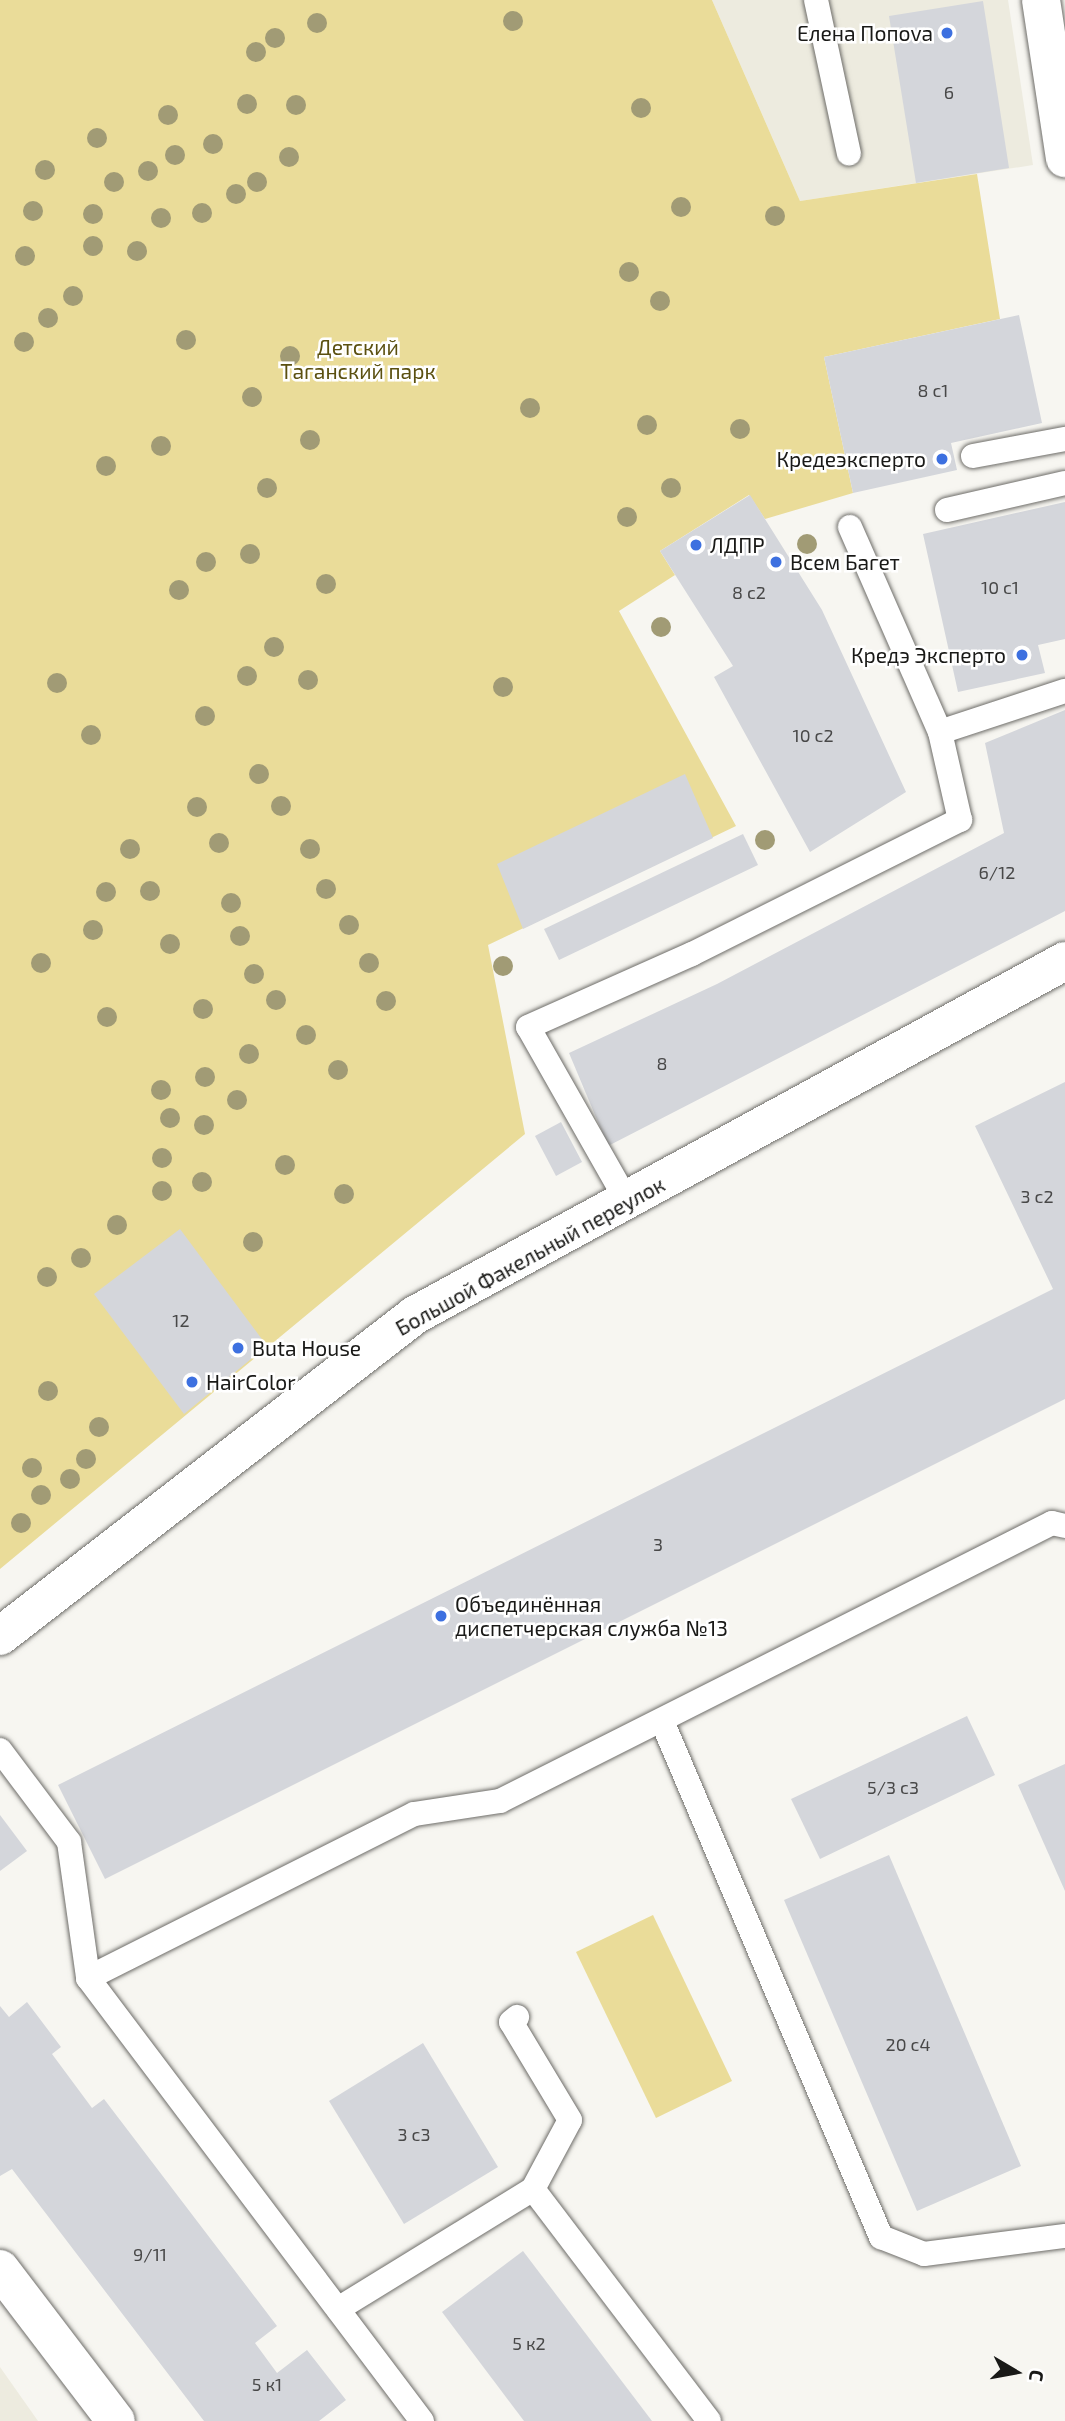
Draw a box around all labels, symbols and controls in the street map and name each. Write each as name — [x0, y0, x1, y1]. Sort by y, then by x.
place label: Елена Попоva — [797, 20, 933, 46]
marker: Елена Попоva — [939, 25, 955, 41]
house number: 6 — [944, 81, 954, 103]
park label: Детский Таганский парк — [280, 334, 436, 384]
house number: 8 с1 — [918, 379, 948, 401]
place label: Кредеэксперто — [777, 446, 926, 472]
marker: Кредеэксперто — [932, 449, 952, 469]
place label: ЛДПР — [710, 532, 765, 558]
marker: ЛДПР — [688, 537, 704, 553]
place label: Всем Багет — [790, 549, 900, 575]
marker: Всем Багет — [768, 554, 784, 570]
house number: 10 с1 — [981, 576, 1019, 598]
house number: 8 с2 — [732, 581, 766, 603]
place label: Кредэ Эксперто — [851, 642, 1006, 668]
marker: Кредэ Эксперто — [1012, 645, 1032, 665]
house number: 10 с2 — [792, 724, 834, 746]
house number: 6/12 — [979, 861, 1015, 883]
house number: 8 — [657, 1052, 667, 1074]
street label: Большой Факельный переулок — [391, 1171, 669, 1341]
house number: 3 с2 — [1021, 1185, 1053, 1207]
house number: 12 — [172, 1309, 190, 1331]
place label: Buta House — [252, 1335, 361, 1361]
marker: Buta House — [230, 1340, 246, 1356]
place label: HairColor — [206, 1369, 296, 1395]
marker: HairColor — [184, 1374, 200, 1390]
house number: 3 — [653, 1533, 663, 1555]
place label: Объединённая диспетчерская служба №13 — [455, 1591, 728, 1641]
marker: Объединённая диспетчерская служба №13 — [433, 1608, 449, 1624]
house number: 5/3 с3 — [867, 1776, 919, 1798]
house number: 20 с4 — [886, 2033, 930, 2055]
house number: 3 с3 — [398, 2123, 430, 2145]
house number: 9/11 — [133, 2243, 167, 2265]
house number: 5 к2 — [512, 2332, 546, 2354]
north arrow — [981, 2337, 1051, 2407]
text: С — [1025, 2368, 1049, 2383]
house number: 5 к1 — [252, 2373, 282, 2395]

